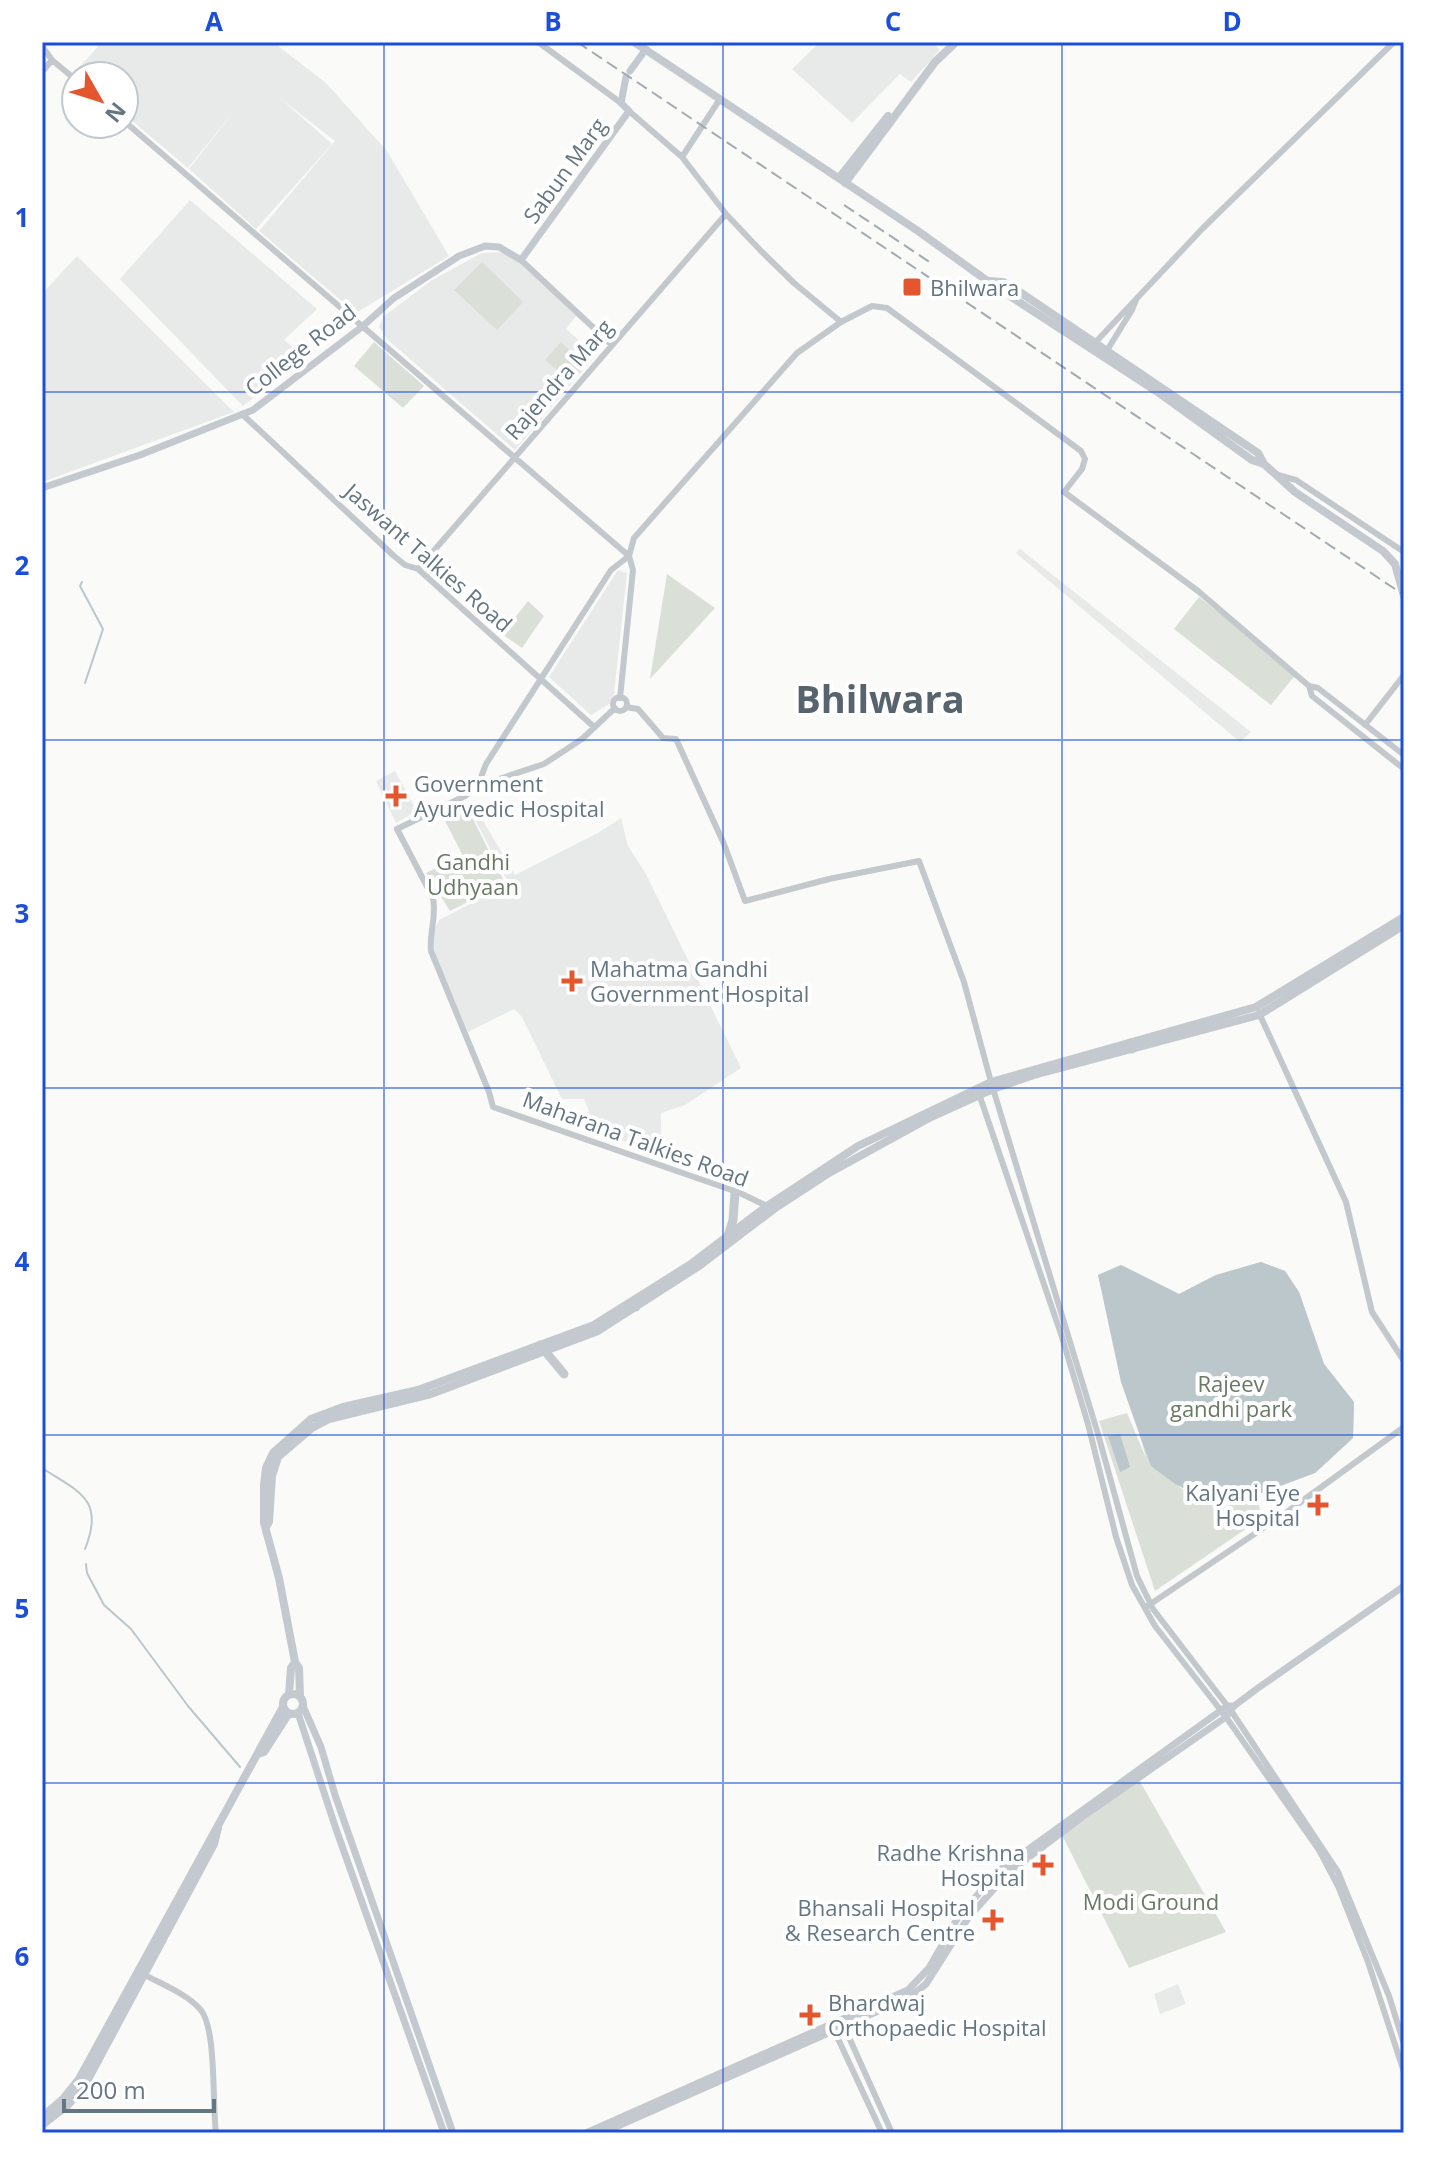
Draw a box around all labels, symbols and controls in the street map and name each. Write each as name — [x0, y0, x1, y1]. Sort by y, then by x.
text: A — [205, 3, 223, 39]
text: B — [544, 3, 562, 39]
text: C — [885, 3, 901, 39]
text: D — [1222, 3, 1242, 39]
north arrow — [60, 60, 140, 140]
text: N — [99, 97, 134, 130]
street label: Sabun Marg — [516, 111, 612, 229]
text: 1 — [15, 199, 29, 235]
place label: Bhilwara — [930, 272, 1019, 302]
marker: Bhilwara — [901, 276, 923, 298]
street label: College Road — [238, 296, 362, 402]
street label: Rajendra Marg — [497, 312, 619, 446]
street label: Jaswant Talkies Road — [337, 474, 519, 638]
text: 2 — [15, 547, 30, 583]
district label: Bhilwara — [795, 672, 965, 724]
place label: Government Ayurvedic Hospital — [414, 768, 605, 823]
marker: Government Ayurvedic Hospital — [385, 785, 407, 807]
park label: Gandhi Udhyaan — [427, 846, 519, 901]
text: 3 — [15, 895, 29, 931]
place label: Mahatma Gandhi Government Hospital — [590, 953, 809, 1008]
marker: Mahatma Gandhi Government Hospital — [561, 970, 583, 992]
street label: Maharana Talkies Road — [519, 1083, 753, 1193]
text: 4 — [15, 1243, 30, 1279]
park label: Rajeev gandhi park — [1170, 1368, 1292, 1423]
place label: Kalyani Eye Hospital — [1185, 1477, 1300, 1532]
marker: Kalyani Eye Hospital — [1307, 1494, 1329, 1516]
text: 5 — [15, 1590, 29, 1626]
place label: Radhe Krishna Hospital — [876, 1837, 1025, 1892]
marker: Radhe Krishna Hospital — [1032, 1854, 1054, 1876]
park label: Modi Ground — [1083, 1886, 1219, 1916]
place label: Bhansali Hospital & Research Centre — [785, 1892, 975, 1947]
marker: Bhansali Hospital & Research Centre — [982, 1909, 1004, 1931]
text: 6 — [15, 1938, 30, 1974]
place label: Bhardwaj Orthopaedic Hospital — [828, 1987, 1047, 2042]
marker: Bhardwaj Orthopaedic Hospital — [799, 2004, 821, 2026]
scale bar — [64, 2063, 214, 2113]
text: 200 m — [76, 2073, 146, 2106]

